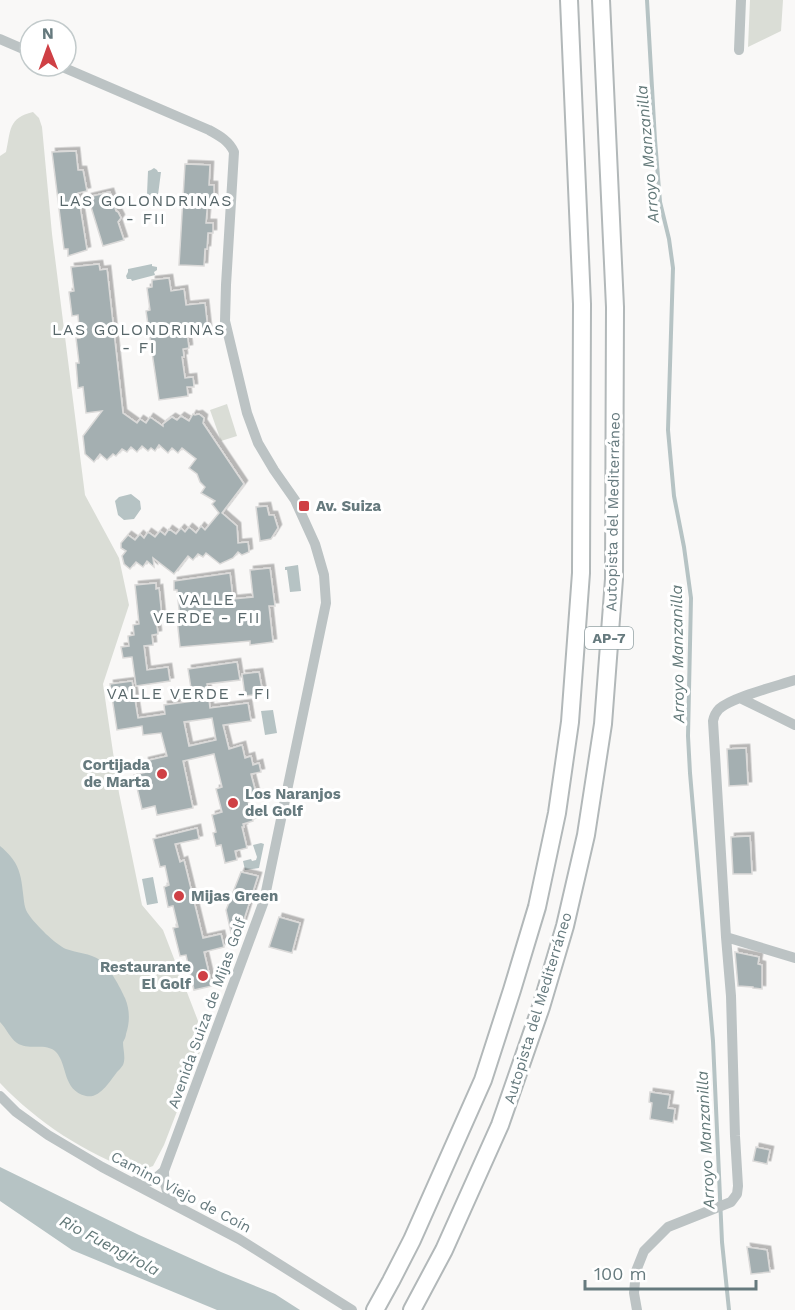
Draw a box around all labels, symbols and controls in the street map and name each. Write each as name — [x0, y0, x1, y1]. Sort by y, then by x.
north arrow — [18, 18, 78, 78]
text: N — [42, 24, 54, 43]
water label: Arroyo Manzanilla — [632, 84, 663, 225]
district label: LAS GOLONDRINAS - FII — [59, 191, 233, 228]
district label: LAS GOLONDRINAS - FI — [52, 320, 226, 357]
street label: Autopista del Mediterráneo — [602, 412, 624, 612]
place label: Av. Suiza — [316, 497, 381, 515]
marker: Av. Suiza — [297, 499, 311, 513]
water label: Arroyo Manzanilla — [667, 585, 688, 724]
district label: VALLE VERDE - FII — [153, 590, 261, 627]
road number: AP-7 — [585, 627, 633, 649]
district label: VALLE VERDE - FI — [107, 684, 271, 703]
place label: Cortijada de Marta — [83, 756, 150, 791]
marker: Cortijada de Marta — [155, 767, 169, 781]
place label: Los Naranjos del Golf — [245, 785, 341, 820]
marker: Los Naranjos del Golf — [226, 796, 240, 810]
place label: Mijas Green — [191, 887, 278, 905]
marker: Mijas Green — [172, 889, 186, 903]
street label: Autopista del Mediterráneo — [500, 910, 576, 1106]
street label: Avenida Suiza de Mijas Golf — [164, 915, 250, 1111]
place label: Restaurante El Golf — [100, 958, 192, 993]
marker: Restaurante El Golf — [196, 969, 210, 983]
water label: Arroyo Manzanilla — [692, 1070, 719, 1211]
street label: Camino Viejo de Coín — [108, 1147, 254, 1237]
water label: Rio Fuengirola — [57, 1211, 163, 1280]
scale bar — [585, 1253, 756, 1291]
text: 100 m — [594, 1263, 647, 1284]

